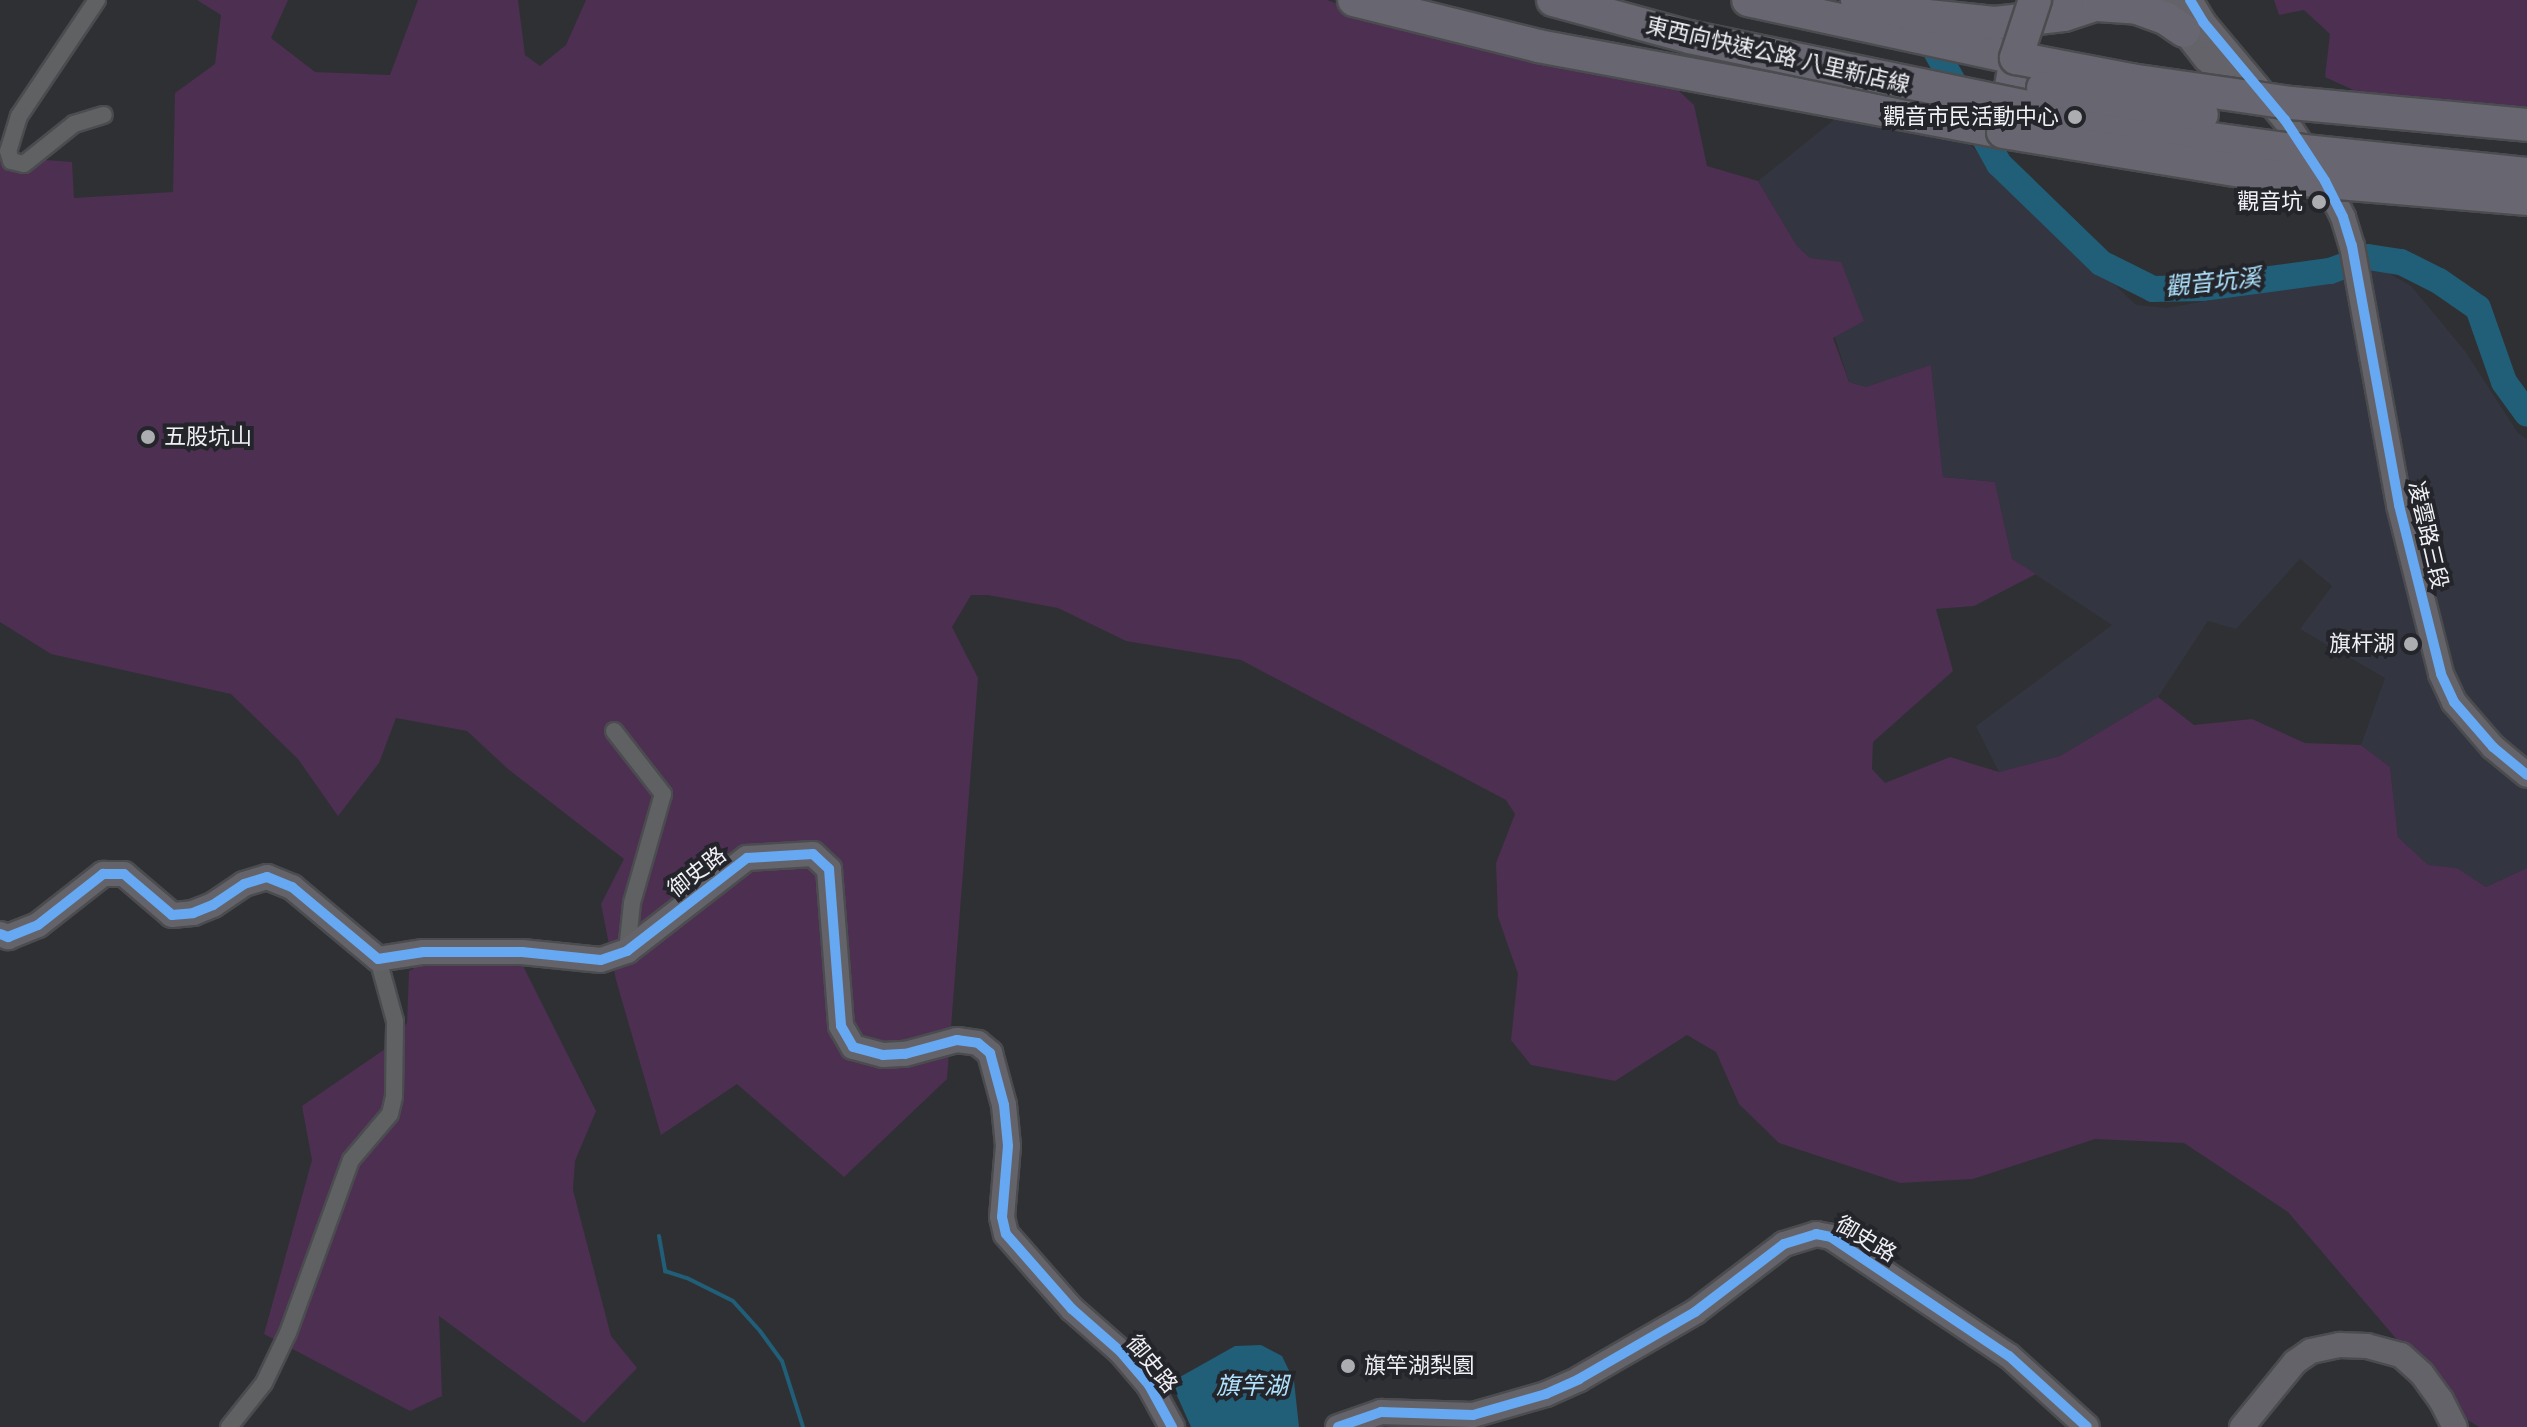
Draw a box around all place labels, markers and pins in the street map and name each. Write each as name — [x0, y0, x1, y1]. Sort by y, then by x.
place label: 觀音市民活動中心 — [1883, 104, 2059, 130]
marker: 觀音市民活動中心 — [2066, 108, 2084, 126]
place label: 觀音坑 — [2237, 189, 2303, 215]
marker: 觀音坑 — [2310, 193, 2328, 211]
place label: 五股坑山 — [164, 424, 252, 450]
marker: 五股坑山 — [139, 428, 157, 446]
place label: 旗杆湖 — [2329, 631, 2395, 657]
marker: 旗杆湖 — [2402, 635, 2420, 653]
place label: 旗竿湖梨園 — [1364, 1353, 1474, 1379]
marker: 旗竿湖梨園 — [1339, 1357, 1357, 1375]

